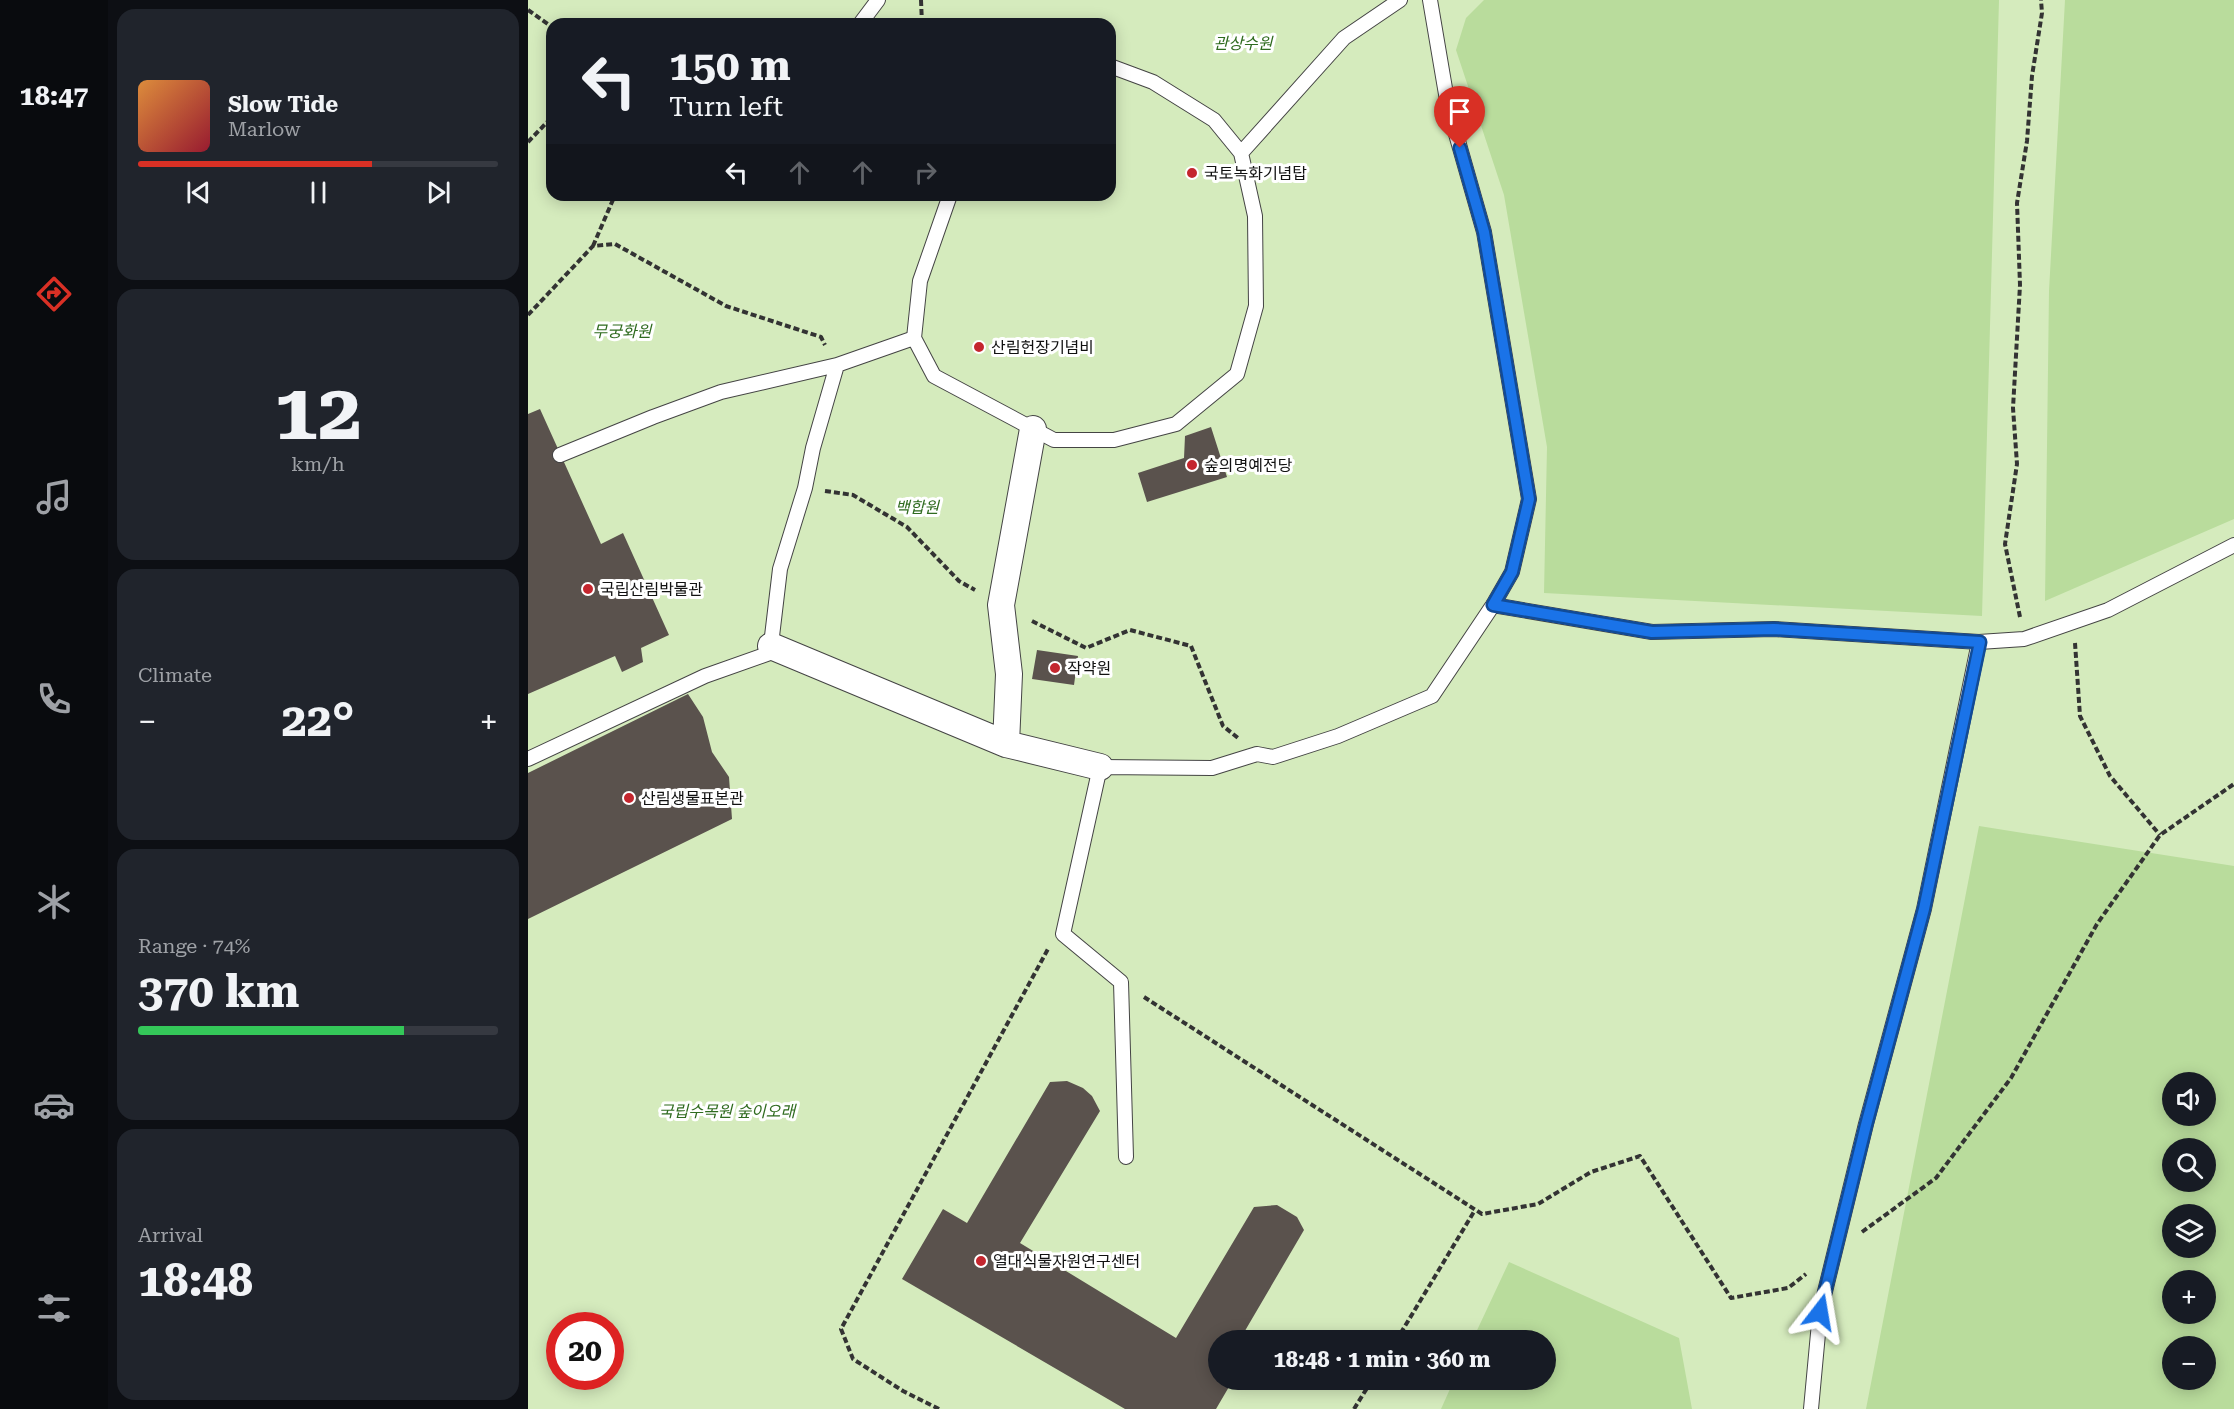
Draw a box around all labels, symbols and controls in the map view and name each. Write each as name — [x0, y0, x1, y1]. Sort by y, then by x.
park label: 관상수원 — [1214, 34, 1274, 53]
text: 150 m — [669, 41, 791, 90]
icon: left — [570, 42, 648, 120]
text: 18:47 — [20, 80, 88, 112]
pin — [1434, 86, 1485, 148]
text: Turn left — [669, 91, 783, 123]
text: Slow Tide — [228, 92, 338, 117]
icon: arrive — [1443, 95, 1476, 128]
text: Marlow — [228, 117, 301, 141]
icon: left — [720, 156, 753, 189]
icon: ahead — [783, 156, 816, 189]
icon: ahead — [846, 156, 879, 189]
icon: right — [909, 156, 942, 189]
place label: 국토녹화기념탑 — [1204, 164, 1307, 183]
marker: 국토녹화기념탑 — [1185, 166, 1199, 180]
icon: previous — [182, 176, 215, 209]
icon: pause — [302, 176, 335, 209]
icon: next — [422, 176, 455, 209]
icon: directions — [33, 273, 75, 315]
park label: 무궁화원 — [593, 322, 653, 341]
place label: 산림헌장기념비 — [991, 338, 1094, 357]
marker: 산림헌장기념비 — [972, 340, 986, 354]
text: 12 — [274, 367, 362, 458]
text: km/h — [291, 452, 345, 476]
place label: 숲의명예전당 — [1204, 456, 1293, 475]
marker: 숲의명예전당 — [1185, 458, 1199, 472]
icon: music — [33, 476, 75, 518]
park label: 백합원 — [895, 498, 940, 517]
place label: 국립산림박물관 — [600, 580, 703, 599]
marker: 국립산림박물관 — [581, 582, 595, 596]
place label: 작약원 — [1067, 659, 1111, 678]
marker: 작약원 — [1048, 661, 1062, 675]
text: Climate — [138, 663, 212, 687]
icon: phone — [33, 678, 75, 720]
text: 22° — [282, 694, 354, 747]
text: − — [138, 702, 156, 741]
text: + — [480, 702, 498, 741]
place label: 산림생물표본관 — [641, 789, 744, 808]
marker: 산림생물표본관 — [622, 791, 636, 805]
icon: climate — [33, 881, 75, 923]
text: Range · 74% — [138, 934, 250, 958]
text: 370 km — [138, 965, 299, 1018]
map controls — [2162, 1072, 2216, 1390]
button: sound — [2162, 1072, 2216, 1126]
icon: car — [33, 1084, 75, 1126]
park label: 국립수목원 숲이오래 — [659, 1102, 798, 1121]
button: search — [2162, 1138, 2216, 1192]
button: layers — [2162, 1204, 2216, 1258]
text: Arrival — [138, 1223, 203, 1247]
place label: 열대식물자원연구센터 — [993, 1252, 1140, 1271]
text: 18:48 — [138, 1254, 253, 1307]
marker: 열대식물자원연구센터 — [974, 1254, 988, 1268]
button: + — [2162, 1270, 2216, 1324]
position arrow — [1788, 1280, 1852, 1344]
icon: filters — [33, 1287, 75, 1329]
speed limit sign: 20 — [546, 1312, 624, 1390]
button: − — [2162, 1336, 2216, 1390]
text: 18:48 · 1 min · 360 m — [1273, 1347, 1491, 1372]

